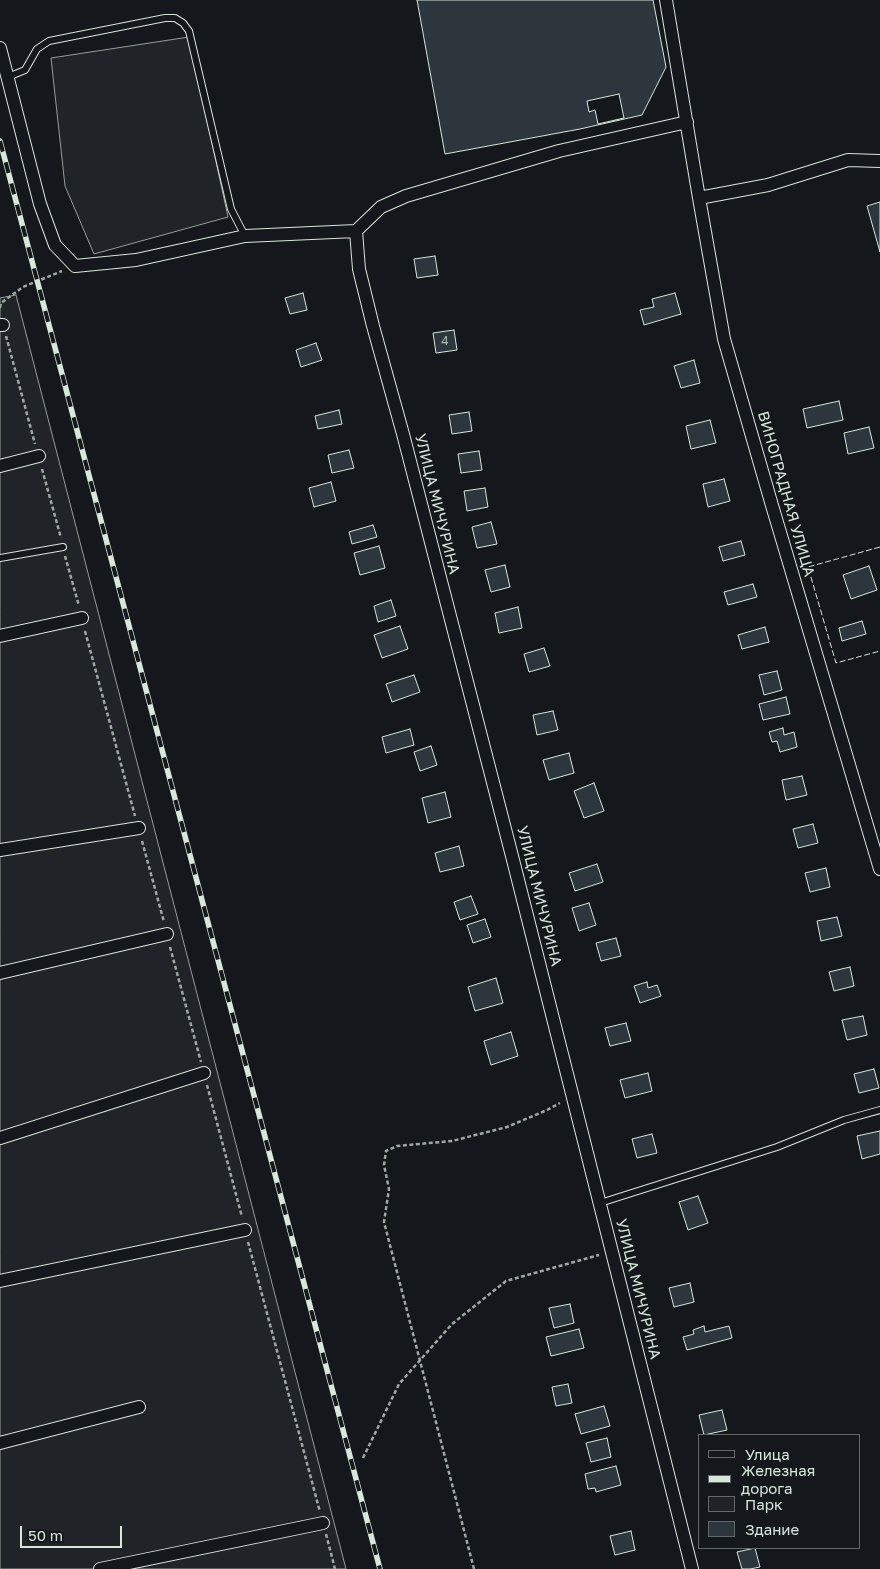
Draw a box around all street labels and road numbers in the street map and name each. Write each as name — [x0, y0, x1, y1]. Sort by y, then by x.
street label: ВИНОГРАДНАЯ УЛИЦА — [754, 409, 818, 579]
street label: УЛИЦА МИЧУРИНА — [411, 432, 463, 576]
street label: УЛИЦА МИЧУРИНА — [513, 824, 565, 968]
street label: УЛИЦА МИЧУРИНА — [612, 1217, 664, 1361]

